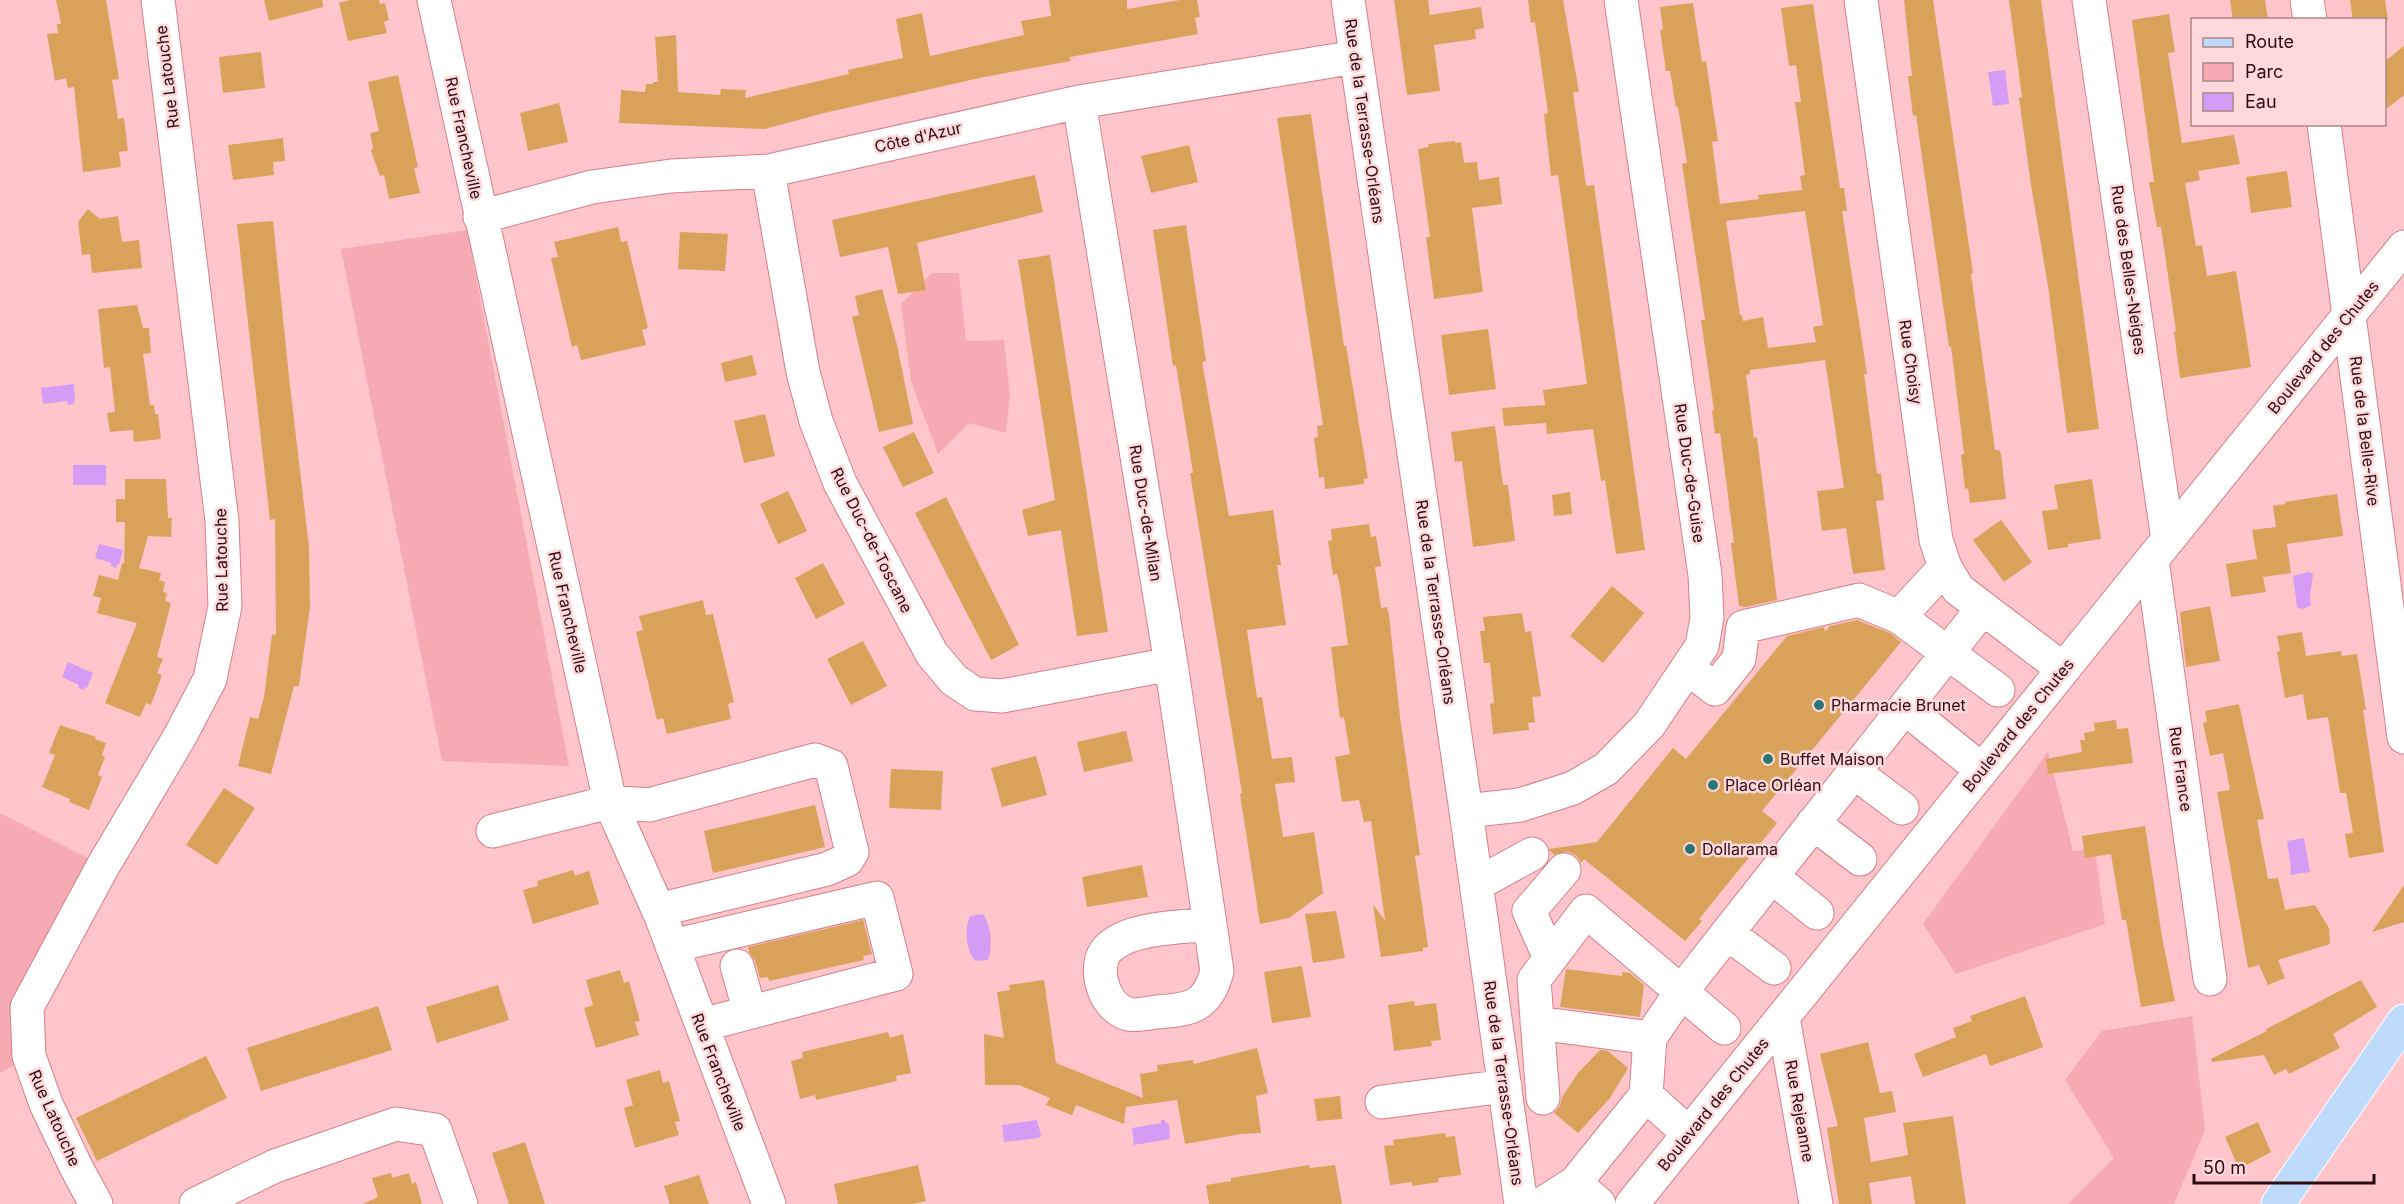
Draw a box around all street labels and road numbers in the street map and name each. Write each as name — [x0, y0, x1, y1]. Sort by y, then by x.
street label: Rue de la Terrasse-Orléans — [1341, 17, 1389, 225]
street label: Rue Latouche — [151, 24, 183, 130]
street label: Rue Francheville — [441, 75, 487, 201]
street label: Côte d'Azur — [872, 117, 964, 157]
street label: Rue des Belles-Neiges — [2107, 184, 2151, 356]
street label: Boulevard des Chutes — [2263, 276, 2383, 418]
street label: Rue Choisy — [1895, 318, 1927, 406]
street label: Rue de la Belle-Rive — [2346, 355, 2384, 507]
street label: Rue Duc-de-Guise — [1670, 402, 1710, 544]
street label: Rue Duc-de-Milan — [1125, 443, 1167, 583]
street label: Rue Duc-de-Toscane — [827, 464, 917, 616]
street label: Rue de la Terrasse-Orléans — [1412, 498, 1460, 706]
street label: Rue Latouche — [210, 508, 232, 612]
street label: Rue Francheville — [544, 549, 592, 675]
street label: Boulevard des Chutes — [1958, 654, 2078, 796]
street label: Rue France — [2165, 725, 2197, 813]
street label: Rue de la Terrasse-Orléans — [1480, 979, 1528, 1187]
street label: Rue Francheville — [687, 1010, 751, 1134]
street label: Boulevard des Chutes — [1653, 1033, 1773, 1175]
street label: Rue Rejeanne — [1781, 1058, 1819, 1164]
street label: Rue Latouche — [25, 1067, 85, 1169]

